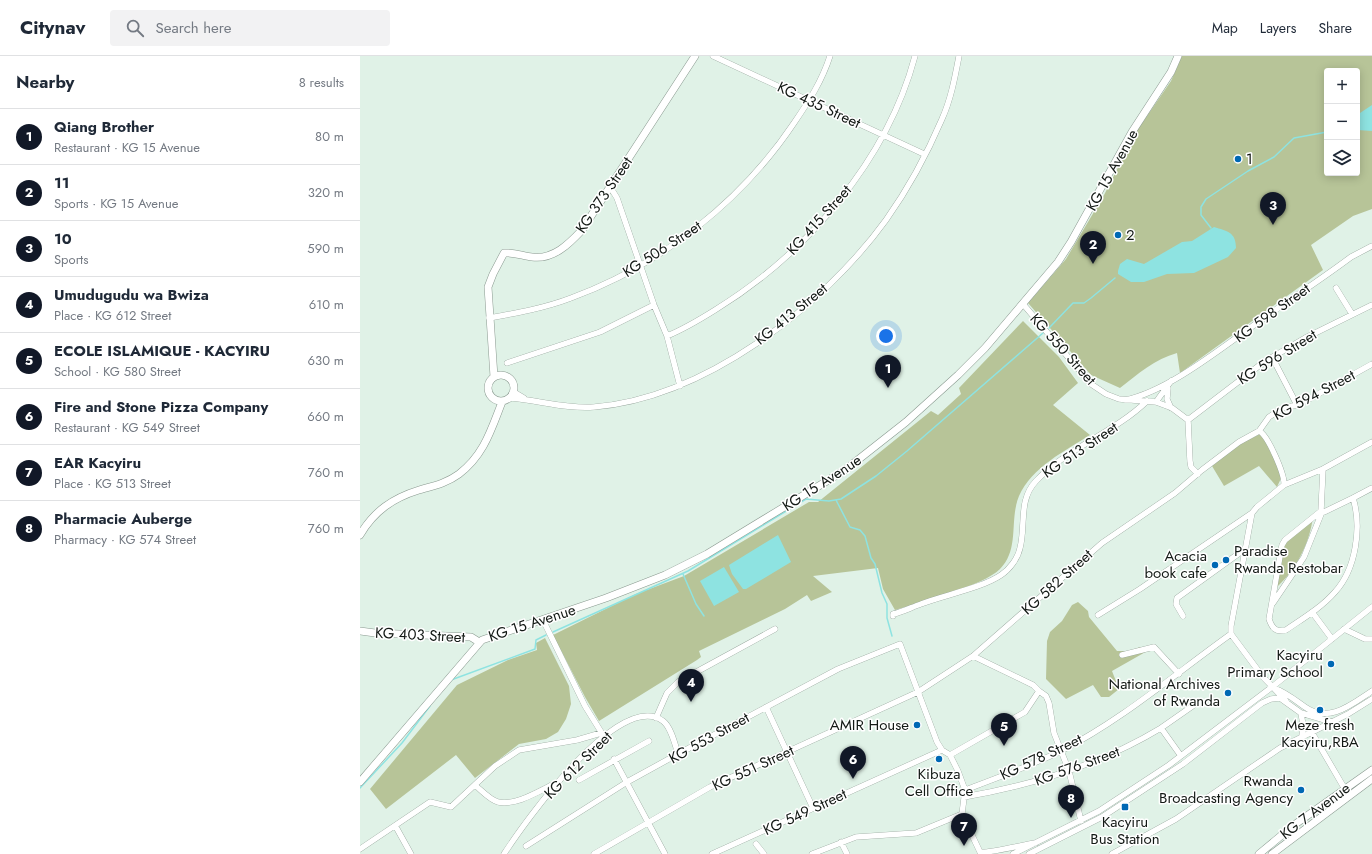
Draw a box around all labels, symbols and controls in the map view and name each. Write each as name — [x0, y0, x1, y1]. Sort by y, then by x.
search box — [110, 10, 390, 46]
text: Citynav — [20, 14, 86, 41]
icon: search — [124, 17, 146, 39]
text: Search here — [156, 17, 231, 39]
text: Map — [1212, 18, 1238, 38]
text: Layers — [1260, 18, 1296, 38]
text: Share — [1318, 18, 1352, 38]
map controls — [1324, 68, 1360, 176]
button: + — [1324, 68, 1360, 104]
text: Nearby — [16, 70, 74, 94]
text: 8 results — [299, 73, 344, 92]
street label: KG 435 Street — [774, 76, 865, 134]
button: − — [1324, 104, 1360, 140]
text: Qiang Brother — [54, 116, 154, 138]
street label: KG 15 Avenue — [1080, 125, 1144, 215]
text: 1 — [26, 127, 32, 146]
text: 80 m — [315, 127, 344, 146]
text: Restaurant · KG 15 Avenue — [54, 138, 200, 157]
button: layers — [1324, 140, 1360, 176]
place label: 1 — [1246, 148, 1253, 170]
street label: KG 373 Street — [570, 152, 638, 238]
marker: 1 — [1233, 154, 1243, 164]
text: 11 — [54, 172, 69, 194]
street label: KG 415 Street — [781, 180, 857, 260]
text: 2 — [25, 183, 33, 202]
text: 320 m — [308, 183, 344, 202]
pin: 3 — [1260, 192, 1286, 225]
text: Sports · KG 15 Avenue — [54, 194, 178, 213]
street label: KG 506 Street — [618, 215, 706, 283]
place label: 2 — [1126, 224, 1135, 246]
text: 10 — [54, 228, 72, 250]
marker: 2 — [1113, 230, 1123, 240]
pin: 2 — [1080, 231, 1106, 264]
text: 3 — [25, 239, 33, 258]
text: 590 m — [307, 239, 344, 258]
text: Sports — [54, 250, 88, 269]
street label: KG 413 Street — [750, 278, 832, 350]
street label: KG 598 Street — [1229, 278, 1315, 348]
text: Umudugudu wa Bwiza — [54, 284, 209, 306]
text: 4 — [24, 295, 34, 314]
text: 610 m — [309, 295, 344, 314]
text: Place · KG 612 Street — [54, 306, 171, 325]
street label: KG 550 Street — [1025, 308, 1102, 390]
street label: KG 596 Street — [1233, 324, 1321, 390]
your location — [876, 326, 896, 346]
text: ECOLE ISLAMIQUE - KACYIRU — [54, 340, 270, 362]
text: 5 — [25, 351, 33, 370]
text: 630 m — [308, 351, 344, 370]
pin: 1 — [875, 355, 901, 388]
text: School · KG 580 Street — [54, 362, 181, 381]
street label: KG 594 Street — [1269, 364, 1359, 426]
text: Fire and Stone Pizza Company — [54, 396, 268, 418]
text: 6 — [25, 407, 33, 426]
text: 660 m — [307, 407, 344, 426]
street label: KG 513 Street — [1038, 416, 1123, 484]
text: Restaurant · KG 549 Street — [54, 418, 200, 437]
street label: KG 15 Avenue — [778, 449, 866, 517]
text: EAR Kacyiru — [54, 452, 141, 474]
text: 7 — [25, 463, 33, 482]
text: 760 m — [308, 463, 344, 482]
text: Place · KG 513 Street — [54, 474, 171, 493]
text: Pharmacie Auberge — [54, 508, 192, 530]
text: 8 — [25, 519, 33, 538]
text: 760 m — [308, 519, 344, 538]
text: Pharmacy · KG 574 Street — [54, 530, 196, 549]
place label: Paradise Rwanda Restobar — [1234, 540, 1344, 579]
street label: KG 582 Street — [1016, 544, 1098, 620]
place label: Acacia book cafe — [1145, 545, 1207, 584]
marker: Paradise Rwanda Restobar — [1221, 555, 1231, 565]
marker: Acacia book cafe — [1210, 560, 1220, 570]
street label: KG 15 Avenue — [486, 599, 579, 647]
street label: KG 403 Street — [374, 622, 466, 648]
place label: Kacyiru Primary School — [1227, 644, 1323, 683]
marker: Kacyiru Primary School — [1326, 659, 1336, 669]
pin: 4 — [678, 669, 704, 702]
place label: National Archives of Rwanda — [1109, 673, 1220, 712]
marker: National Archives of Rwanda — [1223, 688, 1233, 698]
marker: Meze fresh Kacyiru,RBA — [1315, 705, 1325, 715]
street label: KG 553 Street — [665, 707, 754, 769]
pin: 5 — [991, 713, 1017, 746]
place label: AMIR House — [830, 714, 909, 736]
place label: Meze fresh Kacyiru,RBA — [1281, 714, 1359, 753]
marker: AMIR House — [912, 720, 922, 730]
street label: KG 612 Street — [539, 726, 617, 804]
street label: KG 578 Street — [996, 728, 1086, 786]
street label: KG 551 Street — [709, 739, 798, 797]
street label: KG 576 Street — [1031, 740, 1123, 792]
pin: 6 — [840, 746, 866, 779]
marker: Kibuza Cell Office — [934, 754, 944, 764]
place label: Kibuza Cell Office — [905, 763, 974, 802]
place label: Rwanda Broadcasting Agency — [1159, 770, 1293, 809]
street label: KG 7 Avenue — [1275, 777, 1355, 845]
street label: KG 549 Street — [760, 783, 851, 841]
pin: 8 — [1058, 785, 1084, 818]
marker: Rwanda Broadcasting Agency — [1296, 785, 1306, 795]
marker: Kacyiru Bus Station — [1120, 802, 1130, 812]
place label: Kacyiru Bus Station — [1090, 811, 1160, 850]
pin: 7 — [951, 813, 977, 846]

